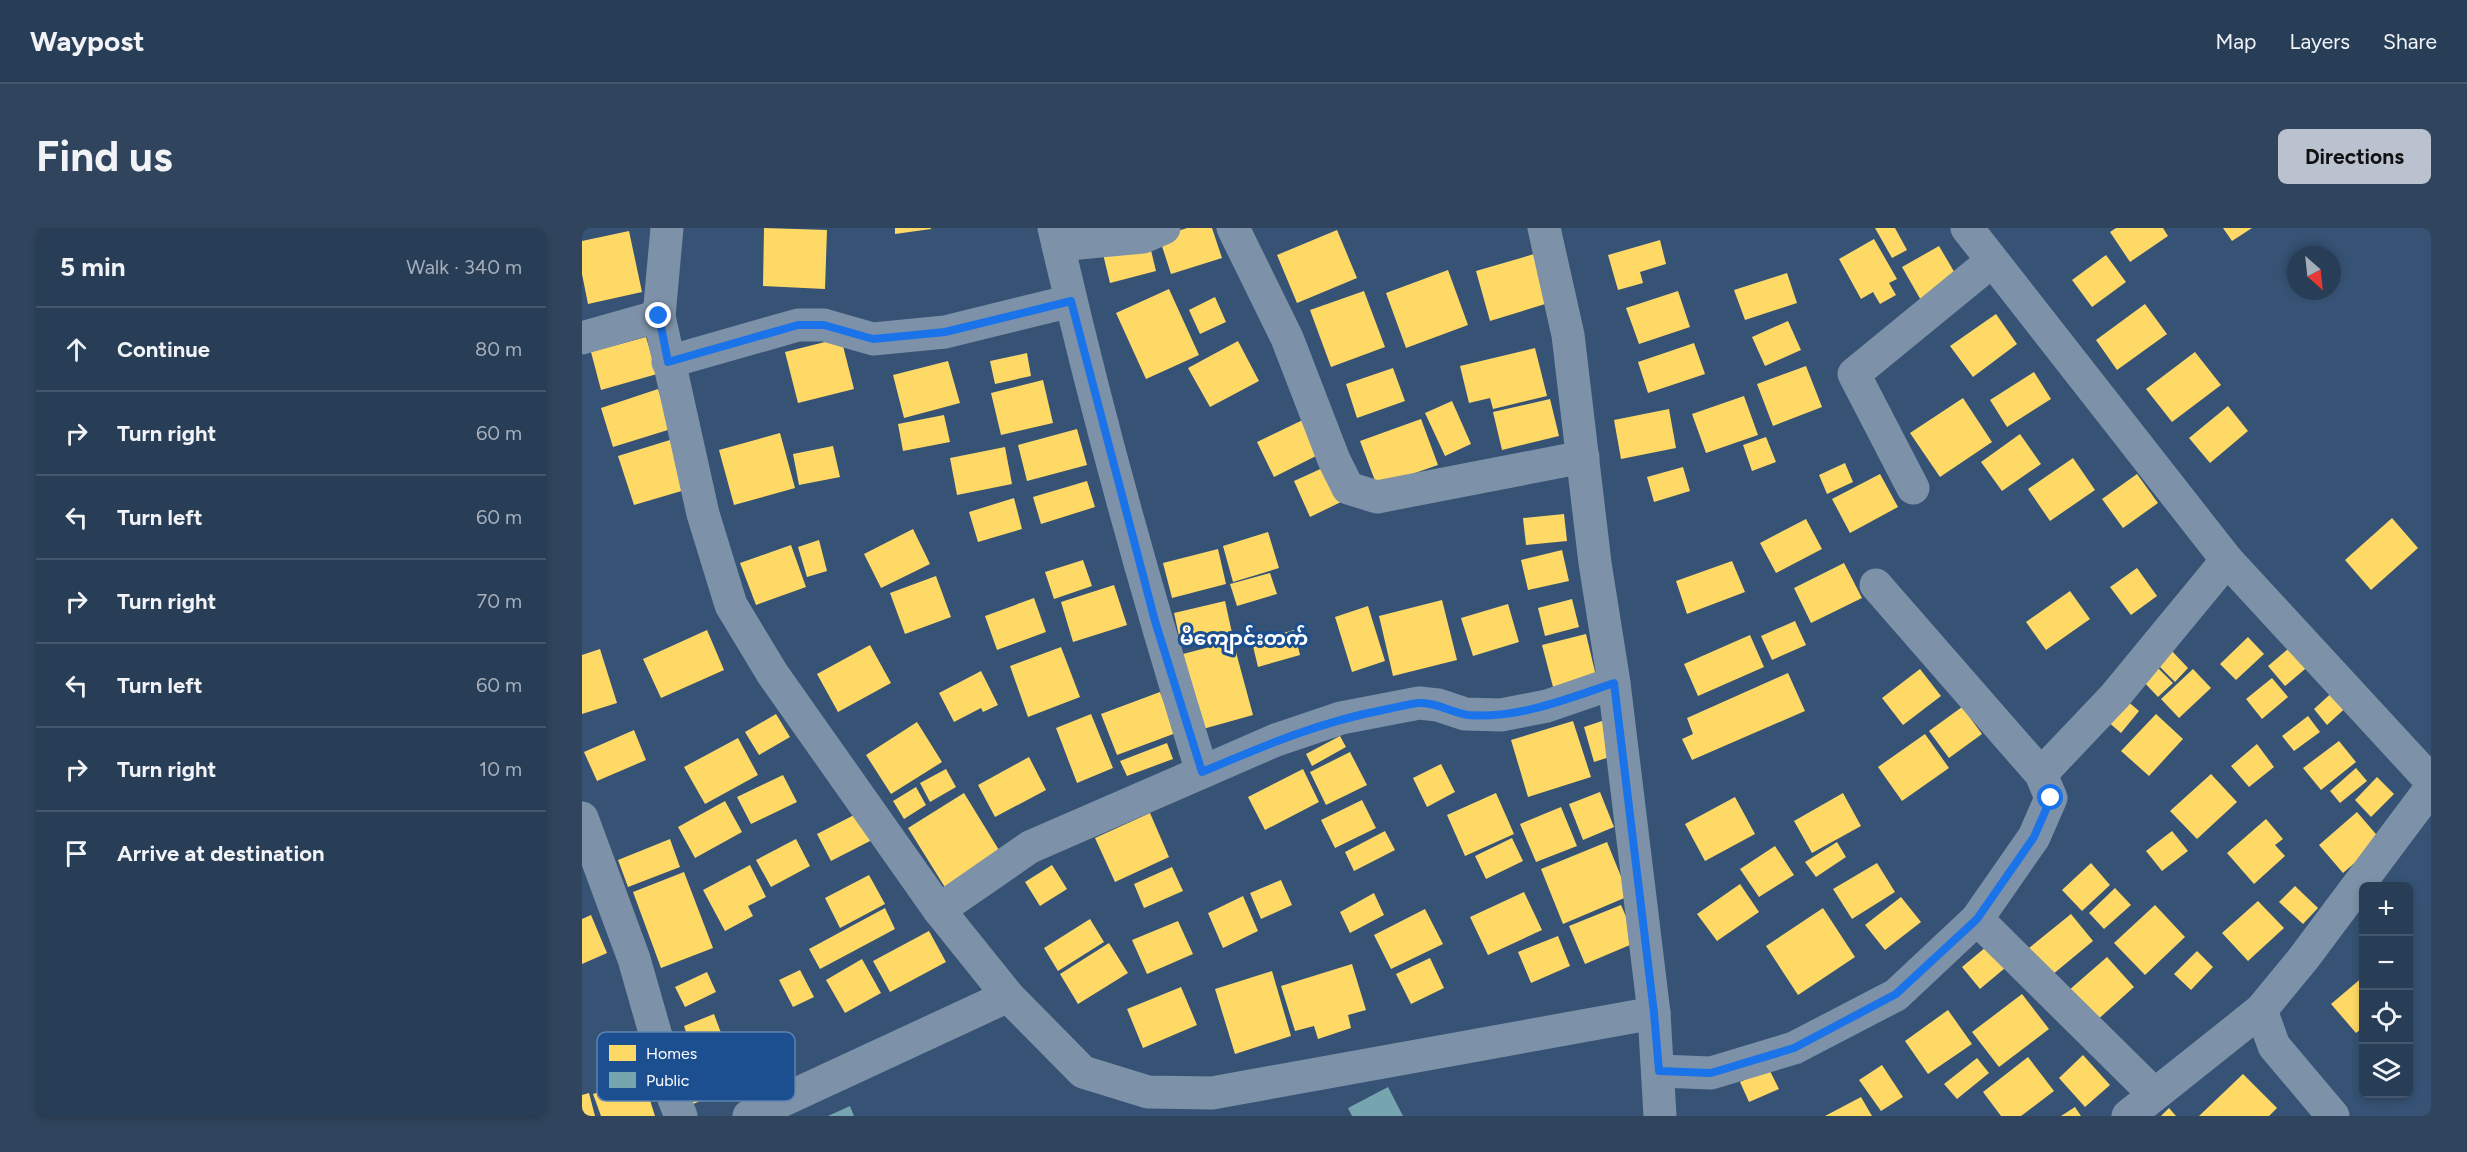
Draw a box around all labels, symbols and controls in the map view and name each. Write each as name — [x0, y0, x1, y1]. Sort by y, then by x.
text: Waypost — [30, 24, 144, 58]
text: Map — [2216, 29, 2256, 54]
text: Layers — [2289, 29, 2350, 54]
text: Share — [2383, 29, 2437, 54]
button: Directions — [2278, 129, 2431, 184]
text: Find us — [36, 131, 173, 182]
north arrow — [2287, 246, 2341, 300]
text: 5 min — [60, 251, 126, 283]
text: Walk · 340 m — [406, 255, 522, 279]
route end — [645, 302, 671, 328]
icon: ahead — [60, 333, 93, 366]
text: Continue — [117, 336, 210, 363]
text: 80 m — [475, 337, 522, 361]
icon: right — [60, 417, 93, 450]
text: Turn right — [117, 420, 216, 447]
text: 60 m — [476, 421, 522, 445]
icon: left — [60, 501, 93, 534]
text: Turn left — [117, 504, 203, 531]
text: 60 m — [476, 505, 522, 529]
icon: right — [60, 585, 93, 618]
text: Turn right — [117, 588, 216, 615]
text: 70 m — [476, 589, 522, 613]
district label: မိကျောင်းတက် — [1180, 625, 1308, 655]
icon: left — [60, 669, 93, 702]
text: Turn left — [117, 672, 203, 699]
text: 60 m — [476, 673, 522, 697]
icon: right — [60, 753, 93, 786]
text: Turn right — [117, 756, 216, 783]
text: 10 m — [479, 757, 522, 781]
route start — [2037, 784, 2063, 810]
icon: arrive — [60, 837, 93, 870]
text: Arrive at destination — [117, 840, 325, 867]
map controls — [2359, 882, 2413, 1098]
button: + — [2359, 882, 2413, 936]
button: − — [2359, 936, 2413, 990]
button: locate — [2359, 990, 2413, 1044]
legend — [597, 1032, 795, 1101]
text: Homes — [646, 1044, 697, 1063]
button: layers — [2359, 1044, 2413, 1098]
text: Public — [646, 1071, 690, 1090]

